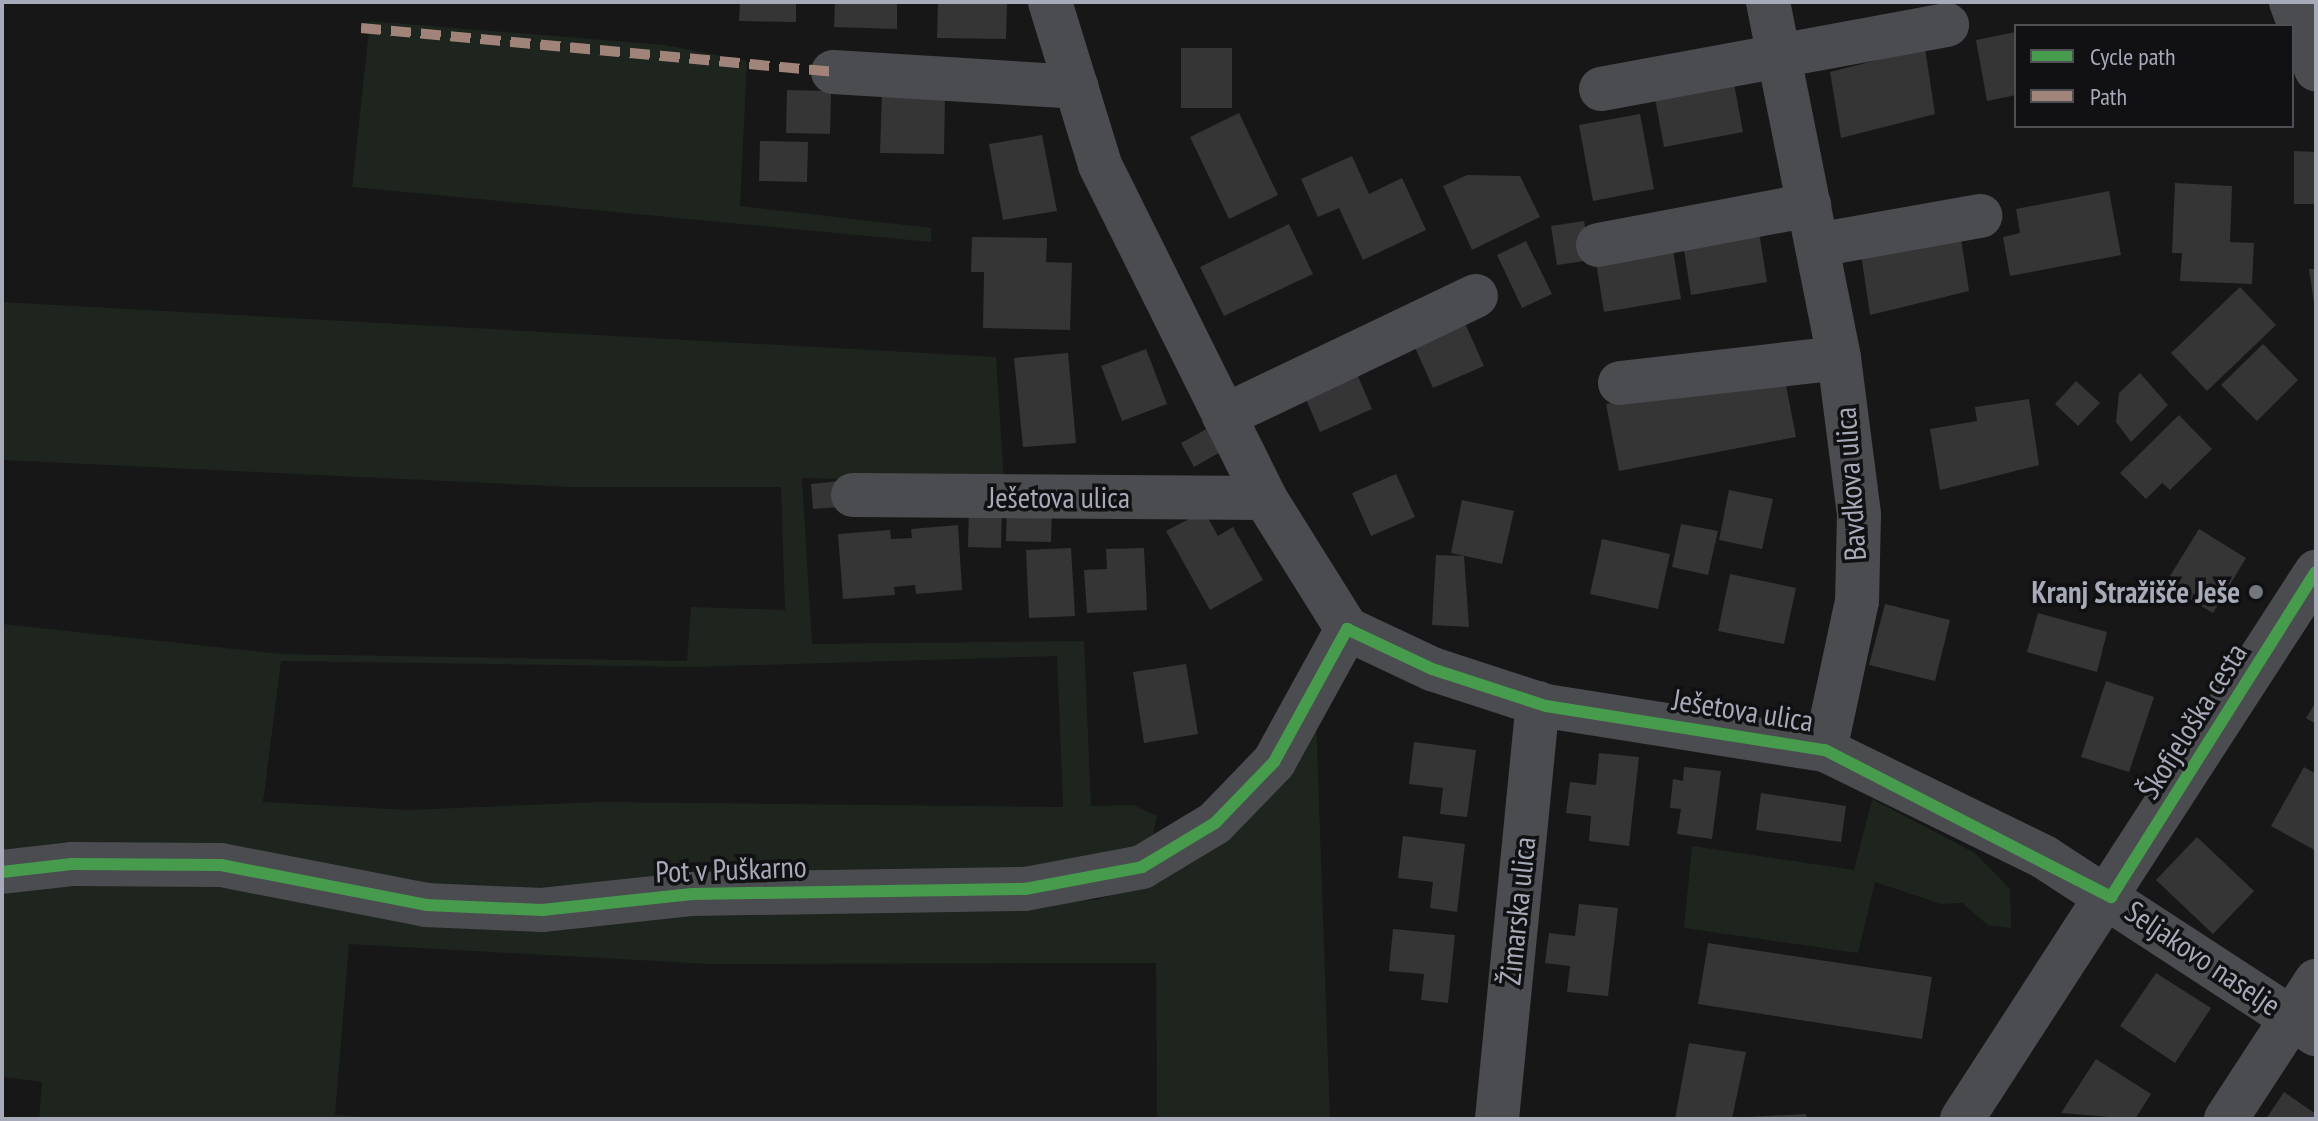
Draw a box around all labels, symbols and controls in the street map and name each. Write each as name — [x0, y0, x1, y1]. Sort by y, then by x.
legend — [2014, 24, 2294, 128]
text: Cycle path — [2090, 41, 2176, 72]
text: Path — [2090, 81, 2127, 112]
street label: Bavdkova ulica — [1827, 406, 1873, 562]
street label: Ješetova ulica — [988, 479, 1130, 515]
place label: Kranj Stražišče Ješe — [2032, 574, 2240, 610]
marker: Kranj Stražišče Ješe — [2247, 583, 2265, 601]
street label: Škofjeloška cesta — [2130, 637, 2254, 805]
street label: Ješetova ulica — [1670, 681, 1816, 739]
street label: Žimarska ulica — [1491, 835, 1543, 987]
street label: Pot v Puškarno — [654, 848, 808, 890]
street label: Seljakovo naselje — [2119, 893, 2287, 1023]

